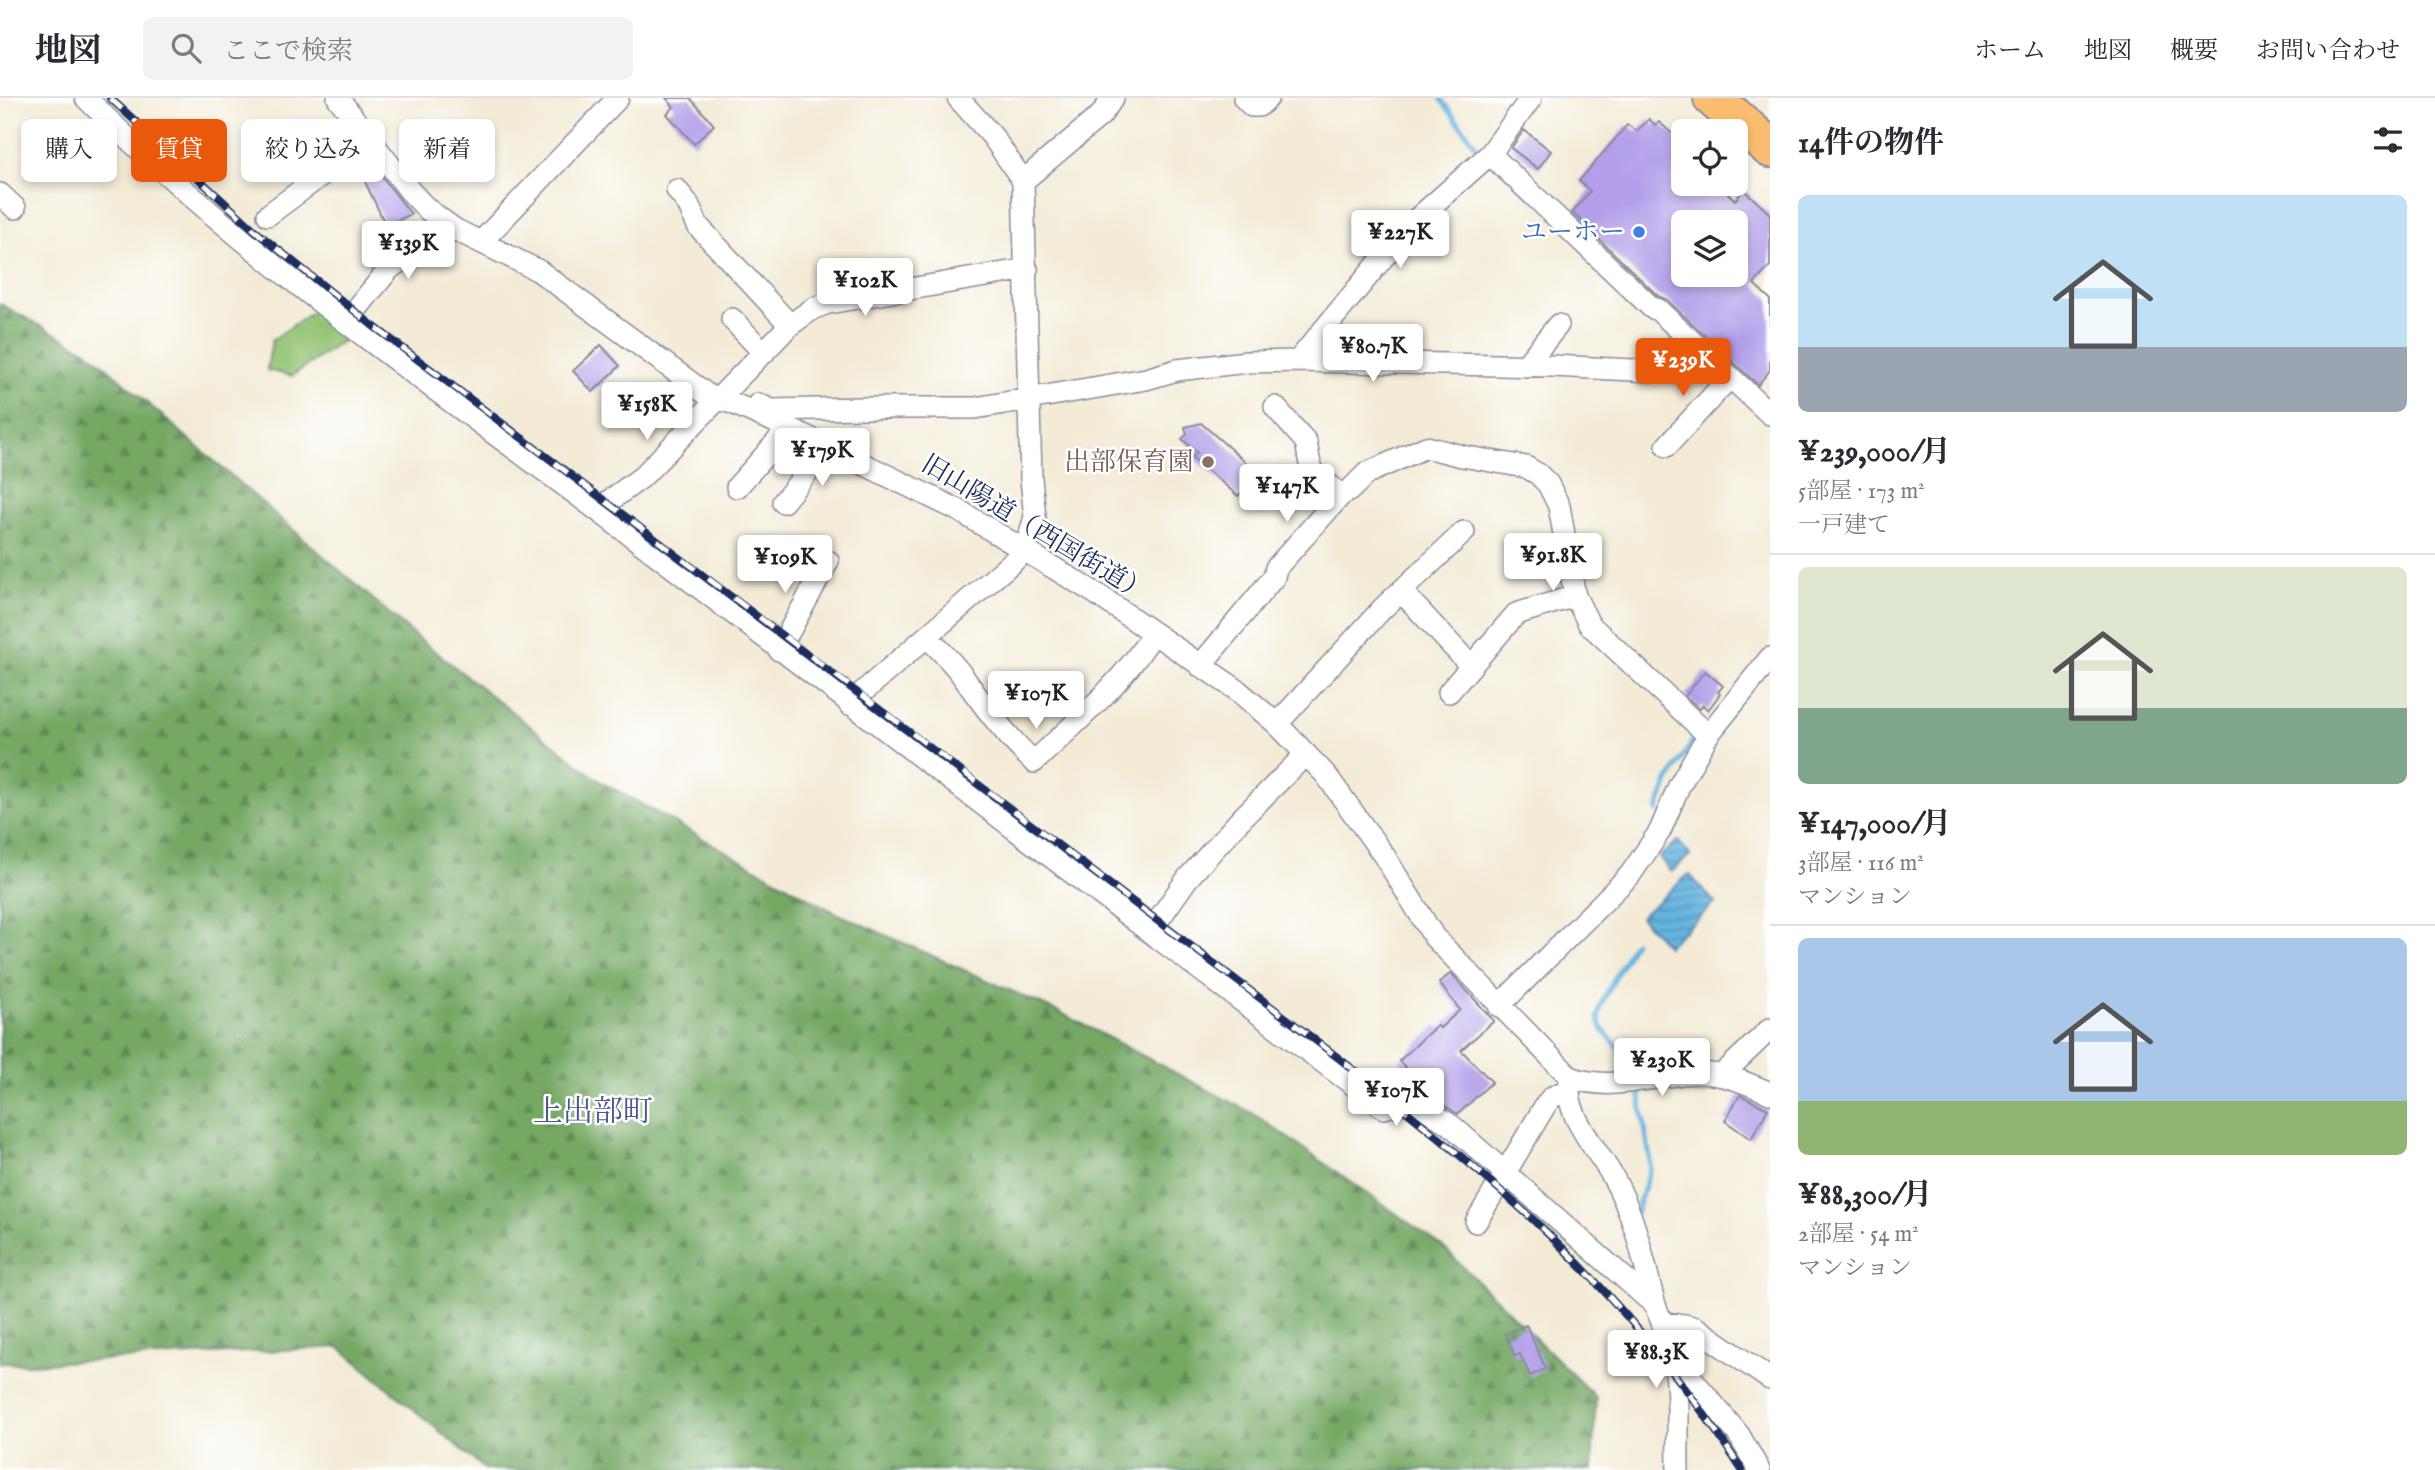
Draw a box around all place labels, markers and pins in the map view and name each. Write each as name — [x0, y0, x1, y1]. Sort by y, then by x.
pin: ¥227K — [1351, 211, 1449, 270]
place label: ユーホー — [1521, 216, 1625, 249]
pin: ¥139K — [359, 222, 457, 281]
marker: ユーホー — [1631, 224, 1647, 240]
pin: ¥102K — [816, 258, 914, 318]
pin: ¥80.7K — [1316, 324, 1430, 384]
pin: ¥239K — [1634, 338, 1732, 398]
pin: ¥158K — [598, 382, 696, 442]
pin: ¥179K — [773, 428, 871, 488]
place label: 出部保育園 — [1064, 446, 1194, 479]
marker: 出部保育園 — [1200, 454, 1216, 470]
pin: ¥147K — [1238, 464, 1336, 524]
pin: ¥91.8K — [1496, 533, 1610, 593]
pin: ¥109K — [736, 536, 834, 595]
pin: ¥107K — [987, 672, 1085, 731]
pin: ¥230K — [1613, 1038, 1711, 1098]
pin: ¥107K — [1347, 1068, 1445, 1128]
pin: ¥88.3K — [1599, 1330, 1713, 1390]

